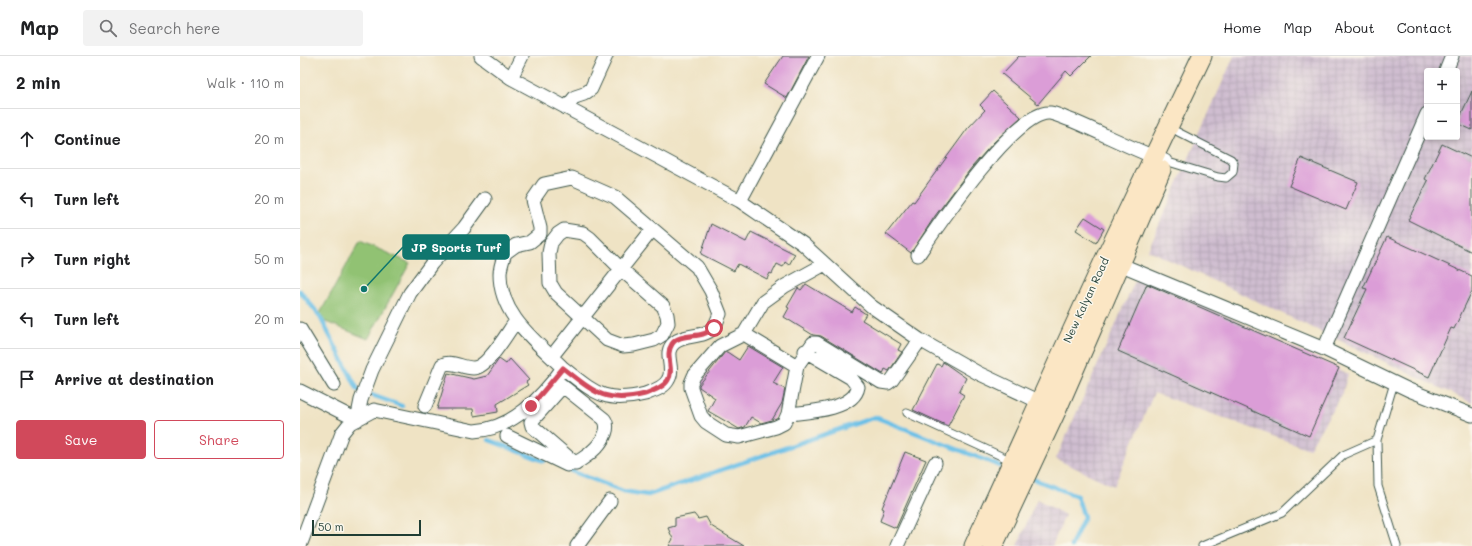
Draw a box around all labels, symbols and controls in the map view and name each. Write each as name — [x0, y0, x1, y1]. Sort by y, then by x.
search box — [83, 10, 363, 46]
text: Map — [20, 15, 59, 40]
icon: search — [97, 17, 119, 39]
text: Search here — [129, 18, 220, 38]
text: Home — [1223, 18, 1261, 37]
text: Map — [1283, 18, 1312, 37]
text: About — [1334, 18, 1375, 37]
text: Contact — [1397, 18, 1452, 37]
map controls — [1424, 68, 1460, 140]
button: + — [1424, 68, 1460, 104]
text: 2 min — [16, 71, 61, 93]
text: Walk · 110 m — [206, 74, 284, 91]
button: − — [1424, 104, 1460, 140]
icon: ahead — [16, 128, 38, 150]
text: Continue — [54, 129, 121, 149]
text: 20 m — [254, 130, 284, 147]
icon: left — [16, 188, 38, 210]
text: Turn left — [54, 189, 119, 209]
text: 20 m — [254, 190, 284, 207]
callout: JP Sports Turf — [403, 235, 509, 259]
text: JP Sports Turf — [411, 239, 502, 255]
icon: right — [16, 248, 38, 270]
text: Turn right — [54, 249, 131, 269]
text: 50 m — [254, 250, 284, 267]
street label: New Kalyan Road — [1059, 255, 1112, 345]
icon: left — [16, 308, 38, 330]
text: Turn left — [54, 309, 119, 329]
text: 20 m — [254, 310, 284, 327]
route start — [705, 319, 723, 337]
icon: arrive — [16, 368, 38, 390]
text: Arrive at destination — [54, 369, 214, 389]
route end — [522, 397, 540, 415]
button: Save — [16, 420, 146, 459]
button: Share — [154, 420, 284, 459]
scale bar — [312, 518, 421, 537]
text: 50 m — [318, 519, 344, 534]

